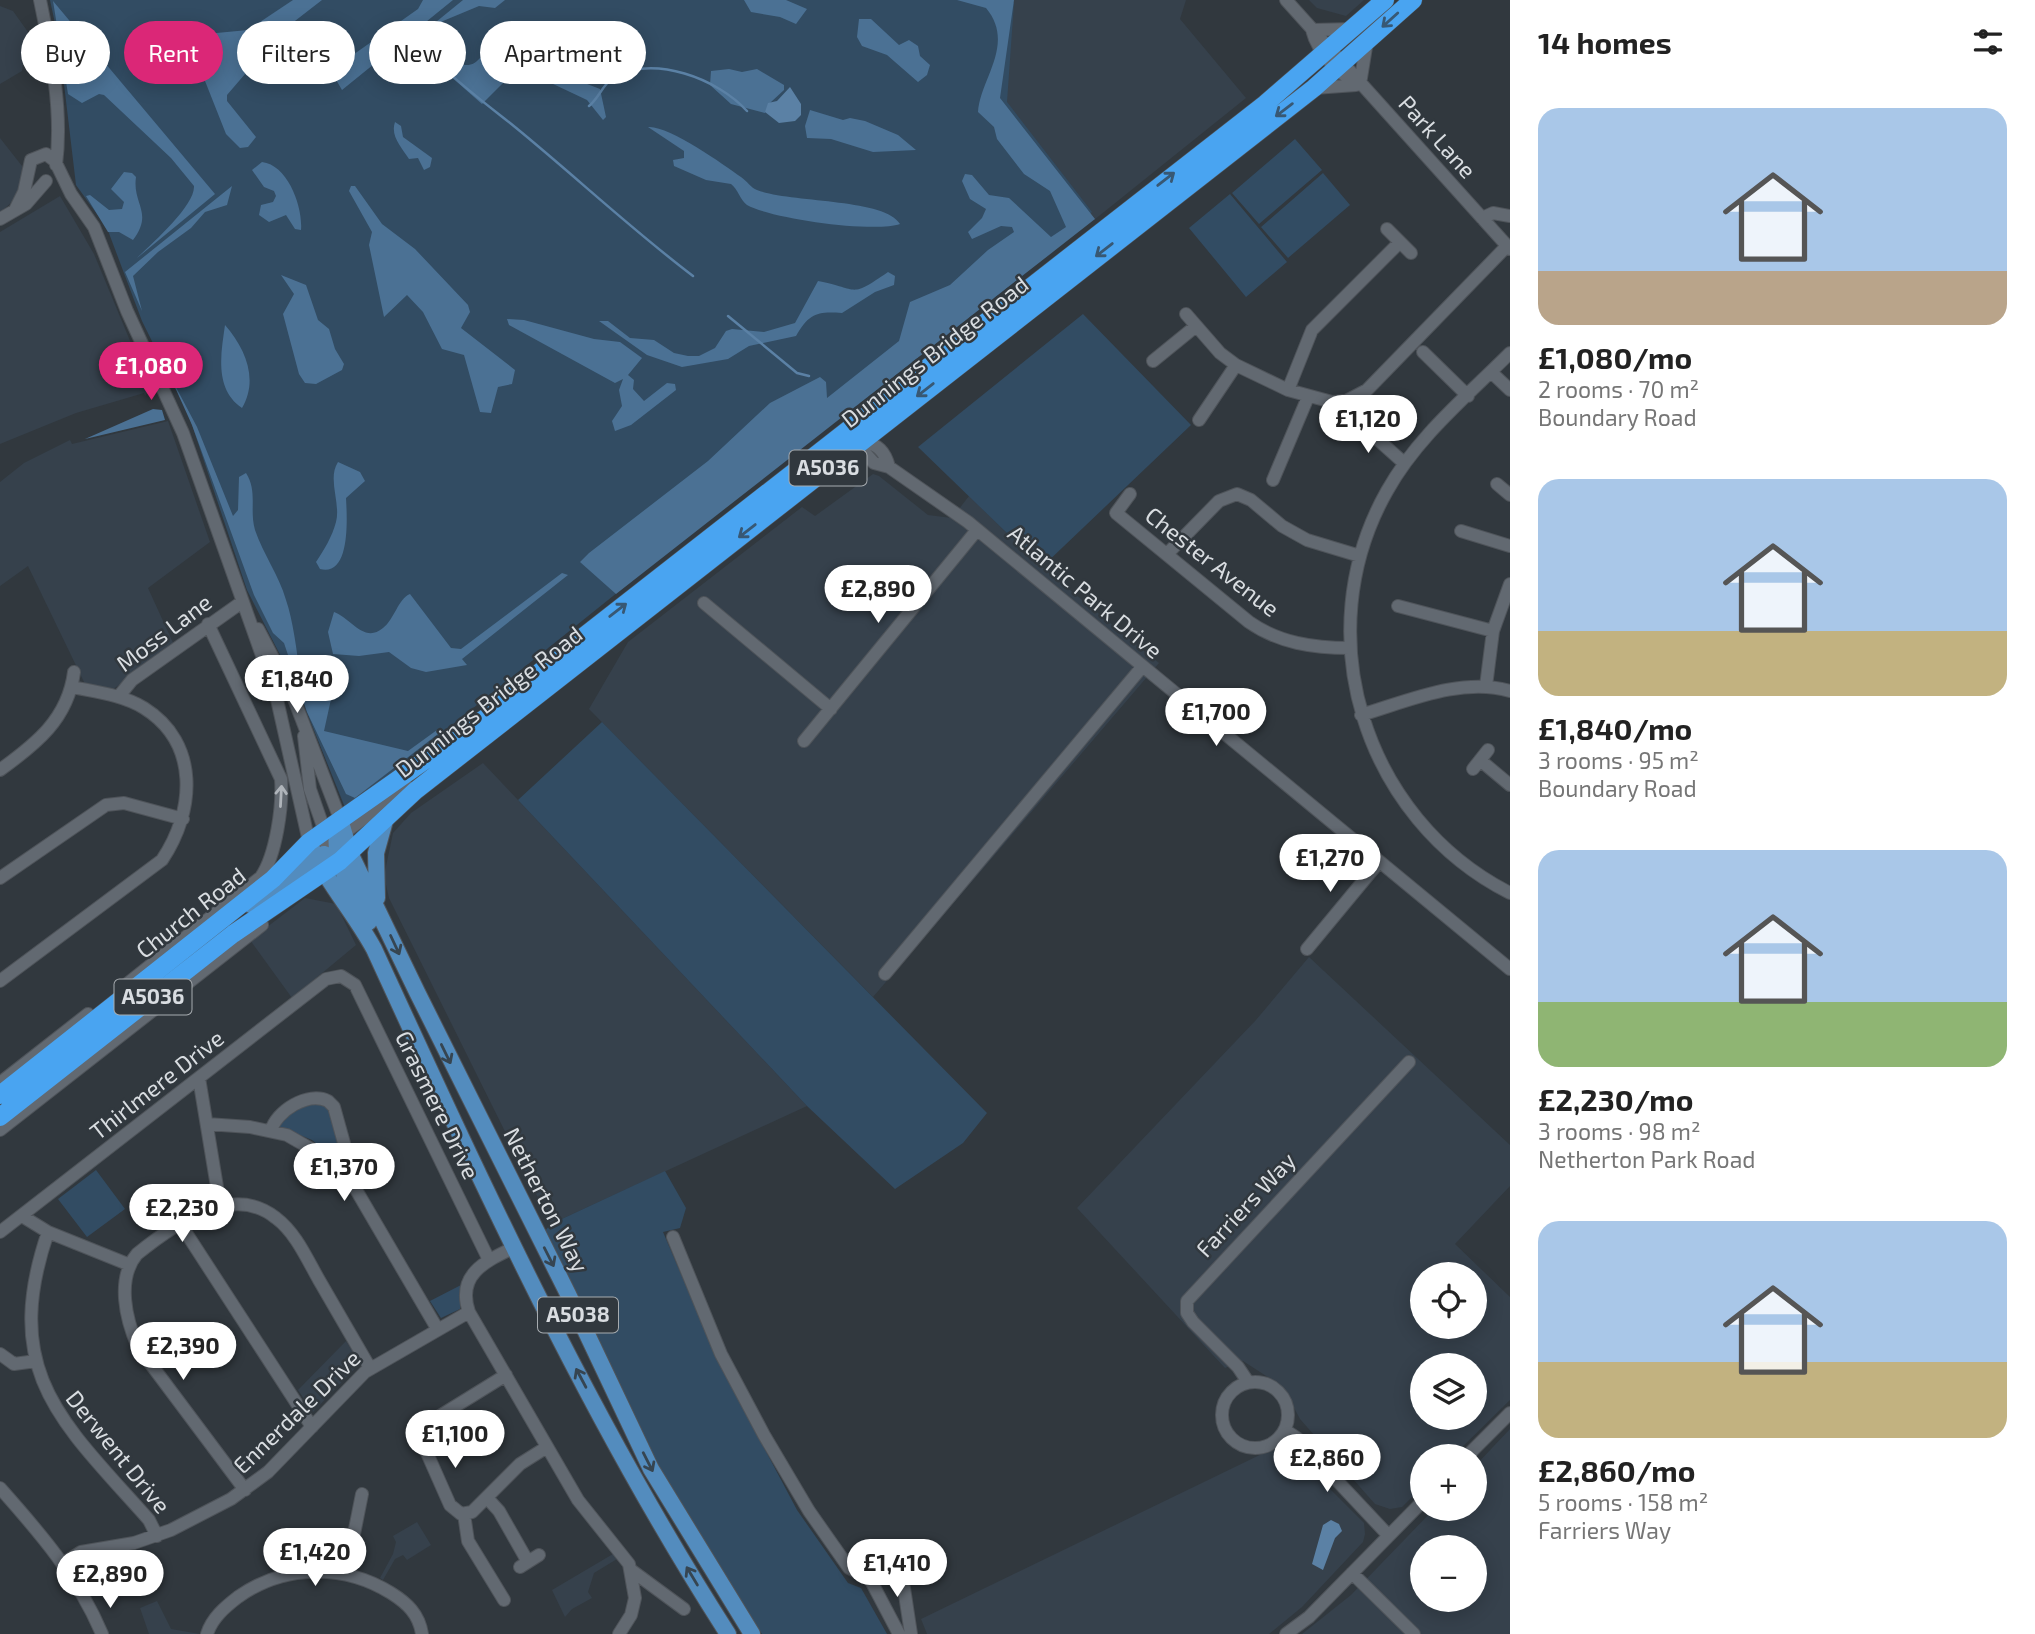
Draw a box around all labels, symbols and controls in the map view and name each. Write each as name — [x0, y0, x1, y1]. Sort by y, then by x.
one-way arrow — [1382, 12, 1399, 29]
chip: Buy — [21, 21, 110, 84]
chip: Rent — [124, 21, 223, 84]
chip: Filters — [237, 21, 355, 84]
chip: New — [369, 21, 466, 84]
chip: Apartment — [480, 21, 646, 84]
icon: filters — [1969, 23, 2007, 61]
text: 14 homes — [1538, 24, 1672, 60]
street label: Park Lane — [1393, 89, 1482, 184]
one-way arrow — [1275, 103, 1294, 118]
icon: home — [1710, 154, 1836, 280]
one-way arrow — [1156, 172, 1175, 187]
one-way arrow — [1096, 243, 1114, 258]
street label: Dunnings Bridge Road — [835, 270, 1033, 433]
text: £1,080/mo — [1538, 339, 1692, 375]
pin: £1,080 — [94, 342, 208, 402]
text: £1,080 — [115, 351, 187, 379]
text: 2 rooms · 70 m² — [1538, 375, 1699, 403]
one-way arrow — [916, 383, 935, 398]
pin: £1,120 — [1311, 396, 1425, 455]
text: Boundary Road — [1538, 403, 1697, 431]
text: £1,120 — [1335, 404, 1401, 432]
road number: A5036 — [790, 450, 866, 486]
street label: Chester Avenue — [1140, 500, 1285, 622]
street label: Atlantic Park Drive — [1003, 518, 1169, 664]
one-way arrow — [738, 524, 756, 539]
icon: home — [1710, 525, 1836, 651]
pin: £2,890 — [821, 566, 935, 625]
text: £2,890 — [841, 574, 915, 602]
street label: Moss Lane — [110, 587, 217, 677]
one-way arrow — [608, 602, 627, 617]
street label: Dunnings Bridge Road — [389, 620, 587, 783]
pin: £1,840 — [240, 656, 354, 715]
text: £1,840 — [261, 664, 333, 692]
pin: £1,700 — [1159, 688, 1273, 748]
text: £1,700 — [1181, 697, 1251, 725]
text: £1,840/mo — [1538, 710, 1692, 746]
text: 3 rooms · 95 m² — [1538, 746, 1699, 774]
text: Boundary Road — [1538, 774, 1697, 802]
one-way arrow — [275, 786, 288, 808]
pin: £1,270 — [1273, 834, 1387, 894]
text: £1,270 — [1296, 843, 1365, 871]
street label: Church Road — [130, 861, 251, 964]
icon: home — [1710, 896, 1836, 1022]
one-way arrow — [389, 934, 402, 955]
road number: A5036 — [114, 979, 192, 1014]
street label: Thirlmere Drive — [84, 1023, 229, 1145]
street label: Grasmere Drive — [390, 1026, 486, 1183]
one-way arrow — [440, 1043, 454, 1064]
text: £2,230/mo — [1538, 1081, 1693, 1117]
text: 3 rooms · 98 m² — [1538, 1117, 1700, 1145]
street label: Netherton Way — [498, 1123, 595, 1277]
pin: £1,370 — [287, 1144, 401, 1203]
text: Netherton Park Road — [1538, 1145, 1756, 1173]
street label: Farriers Way — [1190, 1146, 1301, 1263]
text: £1,370 — [310, 1152, 378, 1180]
pin: £2,230 — [125, 1184, 239, 1244]
text: £2,230 — [145, 1193, 219, 1221]
one-way arrow — [543, 1246, 557, 1266]
map controls — [1410, 1262, 1487, 1612]
button: locate — [1410, 1262, 1487, 1339]
icon: home — [1710, 1267, 1836, 1393]
road number: A5038 — [538, 1298, 618, 1332]
pin: £2,390 — [126, 1322, 240, 1382]
text: £2,390 — [146, 1331, 220, 1359]
street label: Ennerdale Drive — [227, 1344, 366, 1479]
button: layers — [1410, 1353, 1487, 1430]
one-way arrow — [573, 1368, 587, 1389]
street label: Derwent Drive — [61, 1384, 177, 1518]
pin: £1,100 — [398, 1410, 512, 1470]
text: £1,100 — [422, 1419, 488, 1447]
pin: £2,860 — [1270, 1434, 1384, 1494]
text: £2,860 — [1290, 1443, 1364, 1471]
button: + — [1410, 1444, 1487, 1521]
one-way arrow — [641, 1451, 655, 1472]
text: £2,860/mo — [1538, 1452, 1695, 1488]
text: 5 rooms · 158 m² — [1538, 1488, 1708, 1516]
text: Farriers Way — [1538, 1516, 1671, 1544]
pin: £1,420 — [258, 1528, 372, 1588]
button: − — [1410, 1535, 1487, 1612]
text: £1,420 — [279, 1537, 351, 1565]
pin: £1,410 — [840, 1540, 954, 1599]
text: £1,410 — [863, 1548, 931, 1576]
pin: £2,890 — [53, 1550, 167, 1610]
text: £2,890 — [73, 1559, 147, 1587]
one-way arrow — [684, 1567, 698, 1587]

